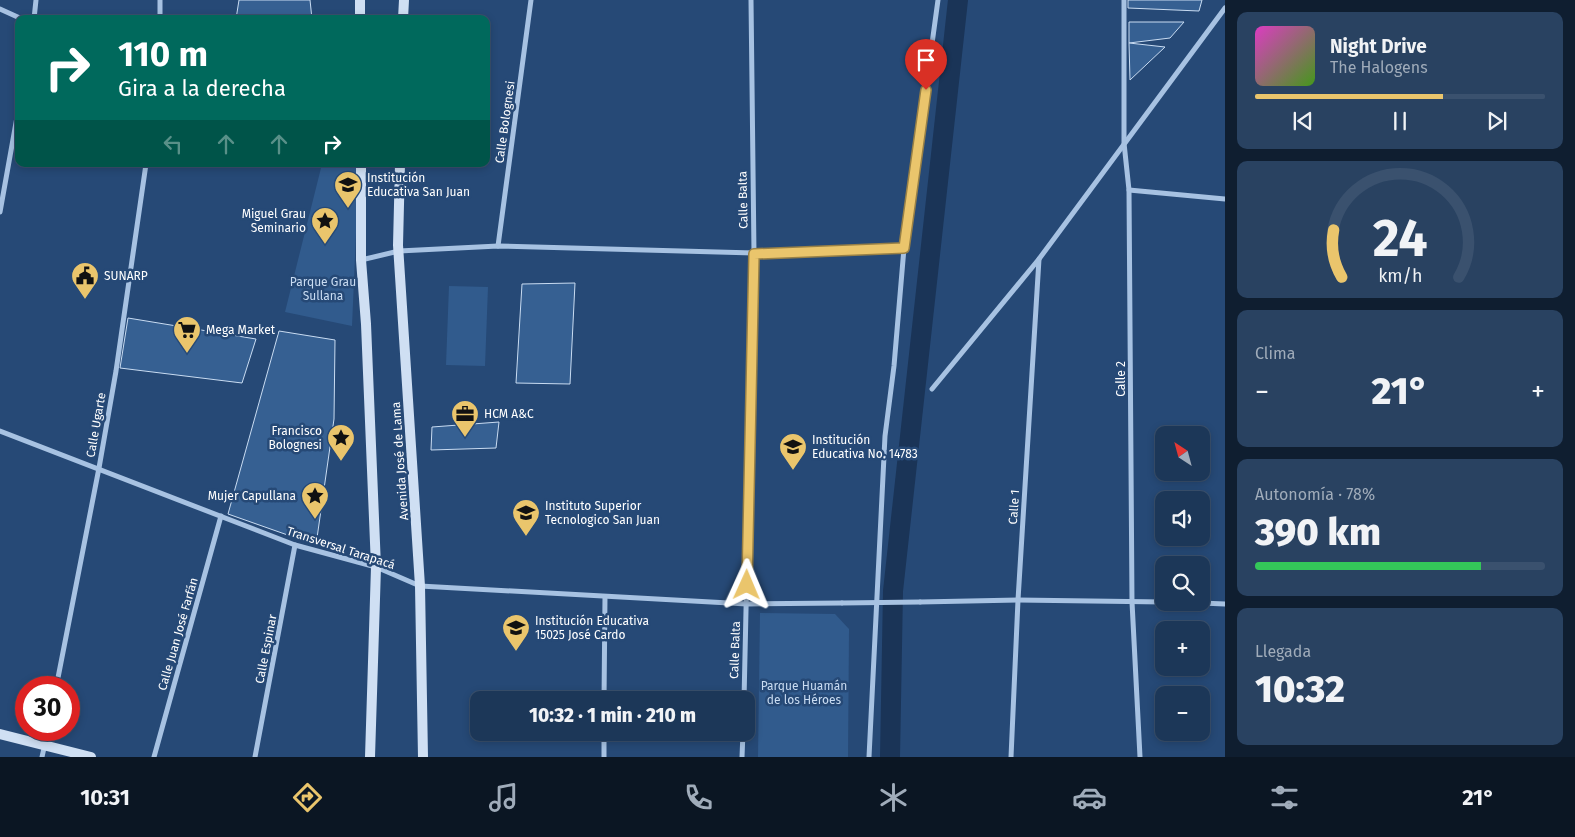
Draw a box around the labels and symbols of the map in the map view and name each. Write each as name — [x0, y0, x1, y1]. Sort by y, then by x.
pin — [905, 39, 947, 90]
street label: Calle Bolognesi — [492, 80, 518, 164]
school or university icon: Institución Educativa San Juan — [333, 170, 363, 209]
place label: Institución Educativa San Juan — [367, 171, 470, 199]
street label: Calle Balta — [735, 171, 751, 229]
place icon: Miguel Grau Seminario — [310, 206, 340, 245]
place label: Miguel Grau Seminario — [242, 207, 306, 235]
public building icon: SUNARP — [70, 261, 100, 300]
place label: SUNARP — [104, 269, 148, 283]
park label: Parque Grau Sullana — [290, 275, 356, 303]
supermarket icon: Mega Market — [172, 315, 202, 354]
place label: Mega Market — [206, 323, 276, 337]
street label: Calle 2 — [1114, 361, 1128, 397]
street label: Calle Ugarte — [83, 392, 109, 458]
office icon: HCM A&C — [450, 399, 480, 438]
street label: Avenida José de Lama — [389, 401, 411, 521]
place label: HCM A&C — [484, 407, 534, 421]
place icon: Francisco Bolognesi — [326, 423, 356, 462]
place label: Francisco Bolognesi — [268, 424, 322, 452]
north arrow — [1155, 426, 1210, 481]
school or university icon: Institución Educativa No. 14783 — [778, 432, 808, 471]
place label: Institución Educativa No. 14783 — [812, 433, 918, 461]
place icon: Mujer Capullana — [300, 481, 330, 520]
place label: Mujer Capullana — [208, 489, 296, 503]
street label: Calle 1 — [1006, 489, 1022, 525]
school or university icon: Instituto Superior Tecnologico San Juan — [511, 498, 541, 537]
place label: Instituto Superior Tecnologico San Juan — [545, 499, 660, 527]
street label: Transversal Tarapacá — [285, 524, 397, 572]
position arrow — [720, 558, 772, 610]
street label: Calle Juan José Farfán — [155, 576, 201, 692]
street label: Calle Espinar — [252, 613, 280, 685]
school or university icon: Institución Educativa 15025 José Cardo — [501, 613, 531, 652]
place label: Institución Educativa 15025 José Cardo — [535, 614, 649, 642]
street label: Calle Balta — [727, 621, 743, 679]
speed limit sign: 30 — [15, 676, 80, 741]
park label: Parque Huamán de los Héroes — [761, 679, 847, 707]

